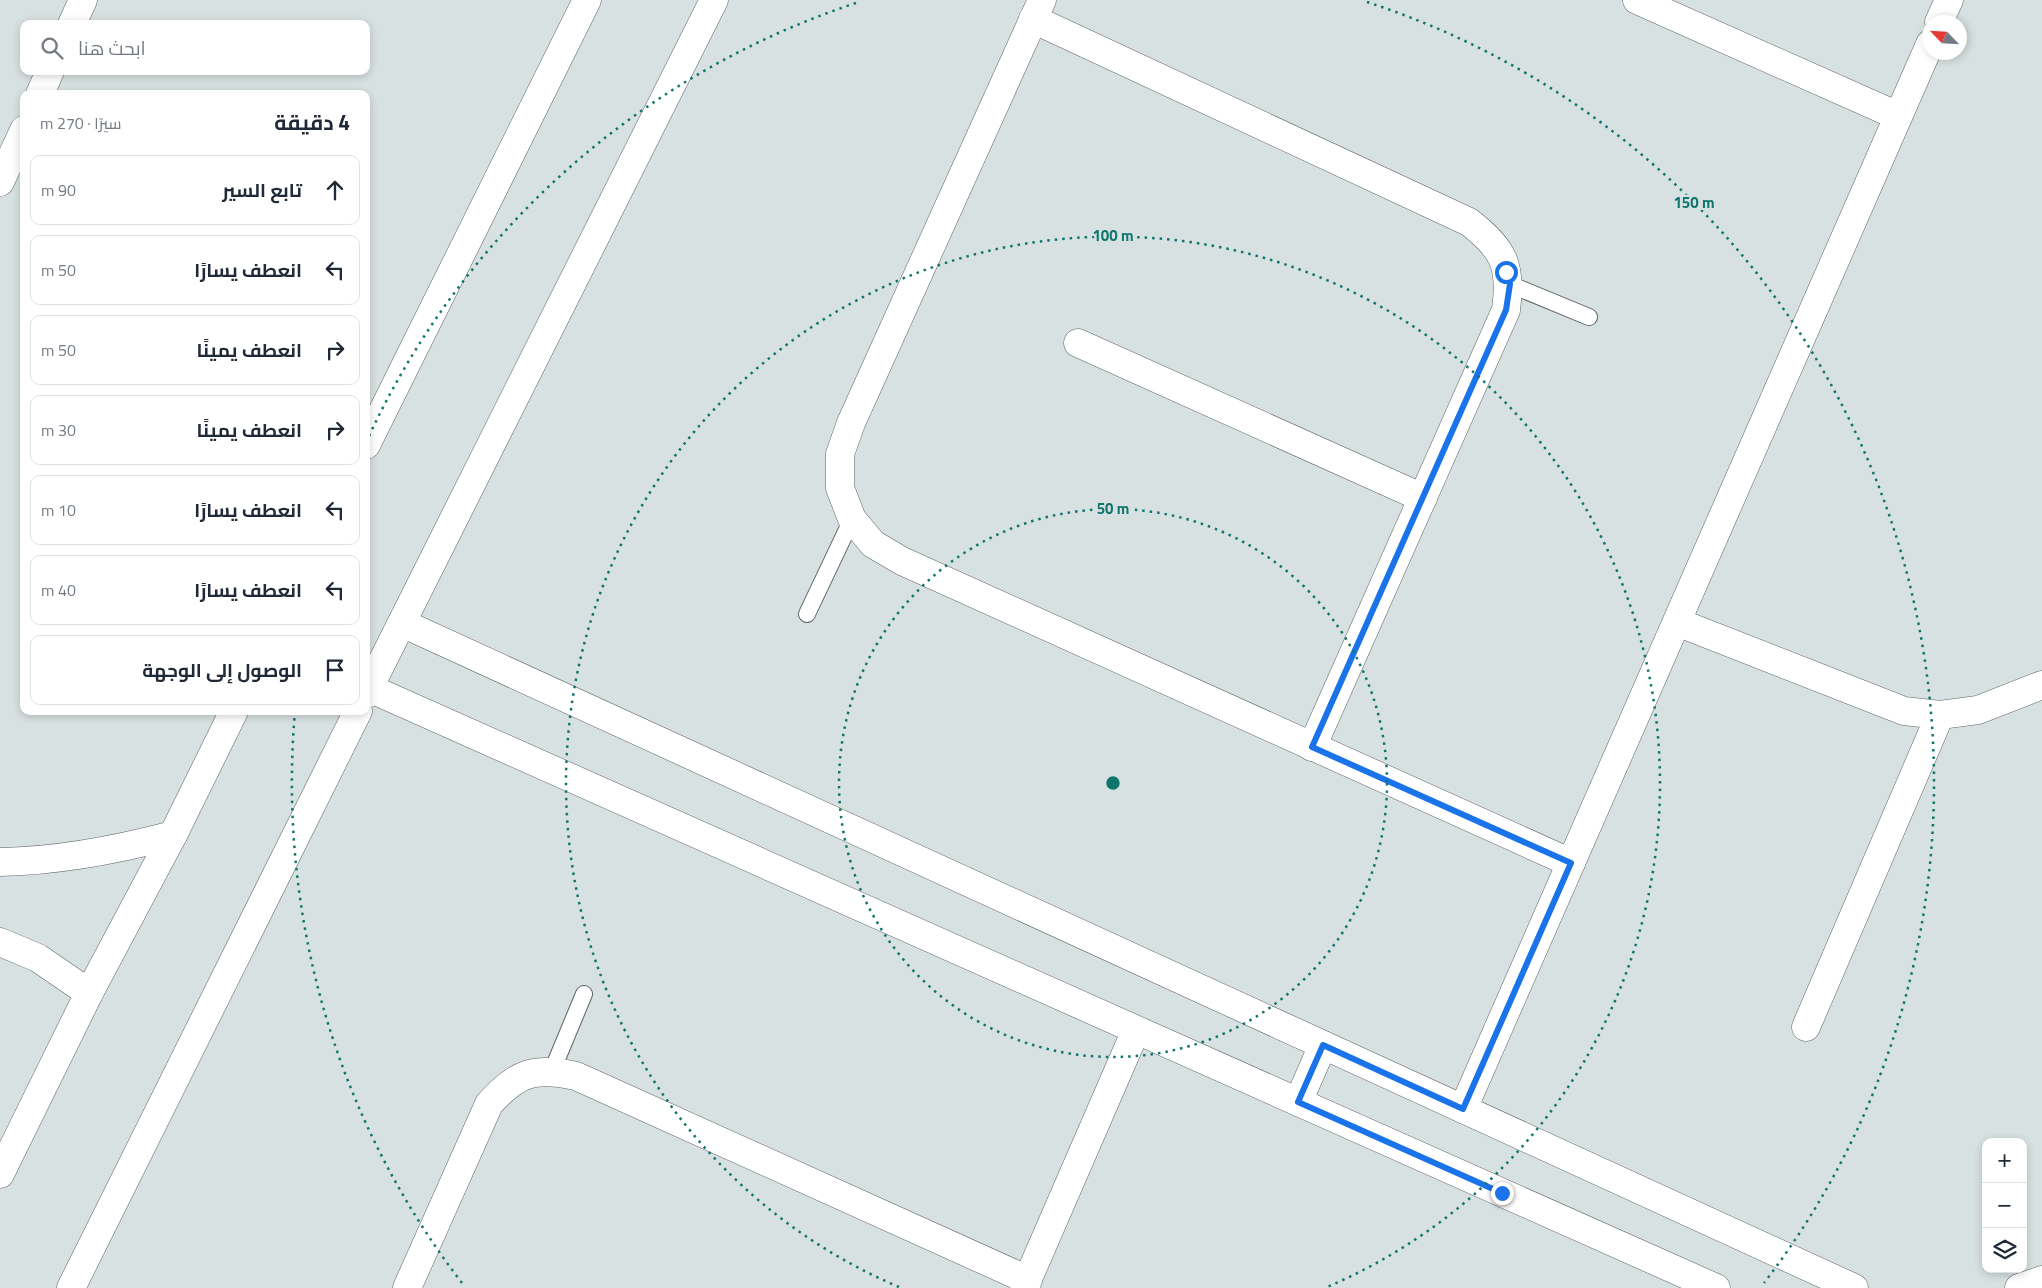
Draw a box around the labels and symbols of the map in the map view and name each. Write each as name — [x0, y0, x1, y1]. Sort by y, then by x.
north arrow — [1922, 15, 1967, 60]
text: 150 m — [1673, 191, 1715, 214]
text: 100 m — [1092, 224, 1134, 247]
route start — [1495, 261, 1518, 284]
text: 50 m — [1097, 497, 1129, 520]
centre of rings — [1104, 774, 1122, 792]
route end — [1491, 1182, 1514, 1205]

